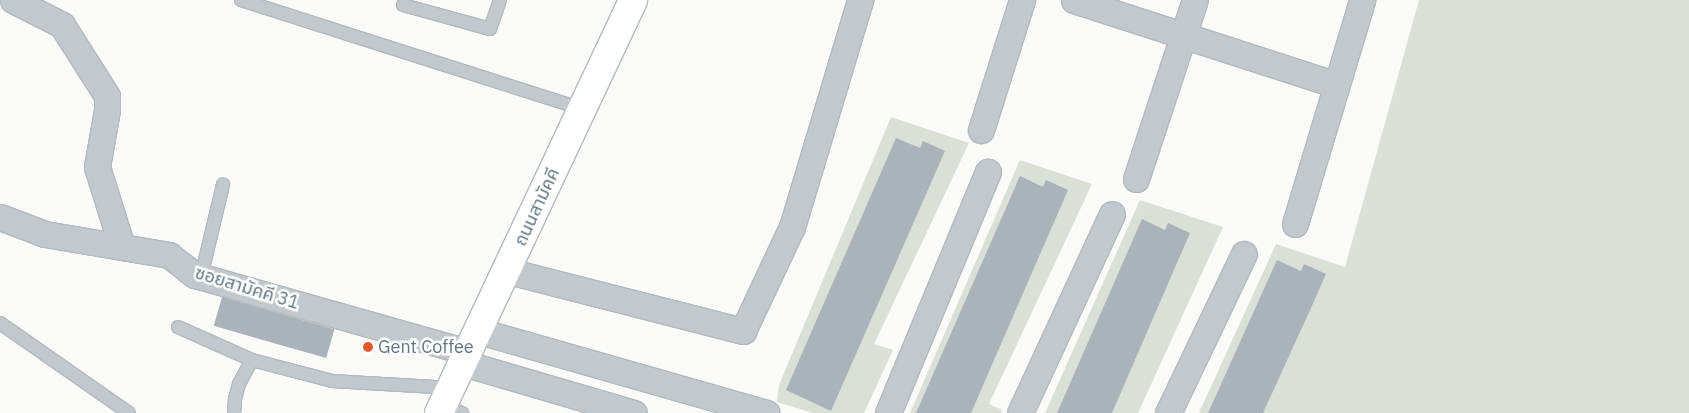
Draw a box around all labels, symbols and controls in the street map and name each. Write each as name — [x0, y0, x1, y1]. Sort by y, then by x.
street label: ถนนสามัคคี — [510, 165, 564, 249]
street label: ซอยสามัคคี 31 — [192, 262, 302, 314]
place label: Gent Coffee — [378, 336, 474, 358]
marker: Gent Coffee — [362, 341, 374, 353]

